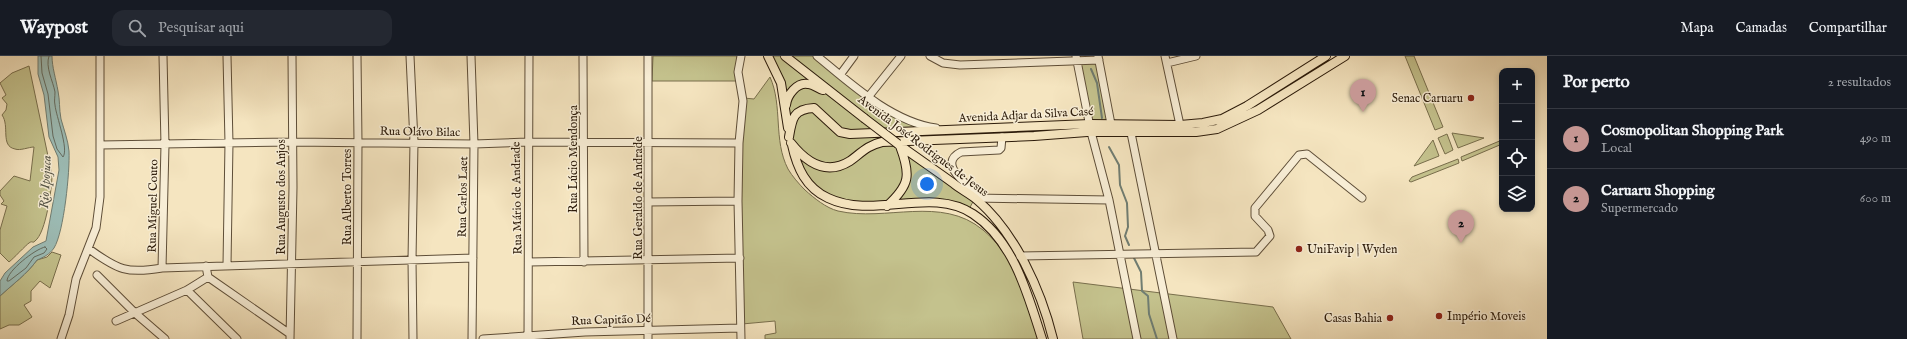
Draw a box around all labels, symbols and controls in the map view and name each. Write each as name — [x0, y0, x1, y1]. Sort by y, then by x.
search box — [112, 10, 392, 46]
text: Waypost — [20, 16, 88, 40]
icon: search — [126, 17, 148, 39]
text: Pesquisar aqui — [158, 18, 244, 37]
text: Mapa — [1681, 19, 1713, 37]
text: Camadas — [1735, 19, 1787, 37]
text: Compartilhar — [1809, 19, 1887, 37]
map controls — [1499, 68, 1535, 212]
button: + — [1499, 68, 1535, 104]
text: Por perto — [1563, 72, 1630, 93]
text: 2 resultados — [1828, 74, 1891, 91]
pin: 1 — [1350, 79, 1376, 112]
street label: Avenida José Rodrigues de Jesus — [853, 91, 991, 201]
place label: Senac Caruaru — [1392, 91, 1463, 106]
marker: Senac Caruaru — [1466, 93, 1476, 103]
street label: Rua Lúcio Mendonça — [566, 104, 581, 213]
street label: Avenida Adjar da Silva Casé — [957, 104, 1094, 126]
button: − — [1499, 104, 1535, 140]
text: Cosmopolitan Shopping Park — [1601, 121, 1784, 140]
street label: Rua Olávo Bilac — [380, 124, 460, 140]
text: 1 — [1574, 130, 1578, 147]
text: 490 m — [1860, 130, 1891, 147]
street label: Rua Geraldo de Andrade — [631, 136, 646, 260]
street label: Rua Augusto dos Anjos — [274, 139, 289, 255]
button: locate — [1499, 140, 1535, 176]
text: Local — [1601, 140, 1632, 157]
street label: Rua Mário de Andrade — [509, 141, 525, 255]
street label: Rua Alberto Torres — [340, 149, 355, 245]
water label: Rio Ipojuca — [36, 155, 56, 209]
street label: Rua Carlos Laet — [455, 156, 471, 238]
street label: Rua Miguel Couto — [145, 159, 161, 253]
your location — [917, 174, 937, 194]
button: layers — [1499, 176, 1535, 212]
text: Caruaru Shopping — [1601, 181, 1715, 200]
text: 2 — [1573, 190, 1579, 207]
text: 600 m — [1860, 190, 1891, 207]
text: Supermercado — [1601, 200, 1678, 217]
pin: 2 — [1448, 210, 1474, 243]
place label: UniFavip | Wyden — [1307, 242, 1398, 258]
marker: UniFavip | Wyden — [1294, 244, 1304, 254]
place label: Império Moveis — [1447, 309, 1526, 325]
street label: Rua Capitão Dé — [571, 311, 652, 330]
place label: Casas Bahia — [1324, 311, 1383, 326]
marker: Império Moveis — [1434, 311, 1444, 321]
marker: Casas Bahia — [1385, 313, 1395, 323]

